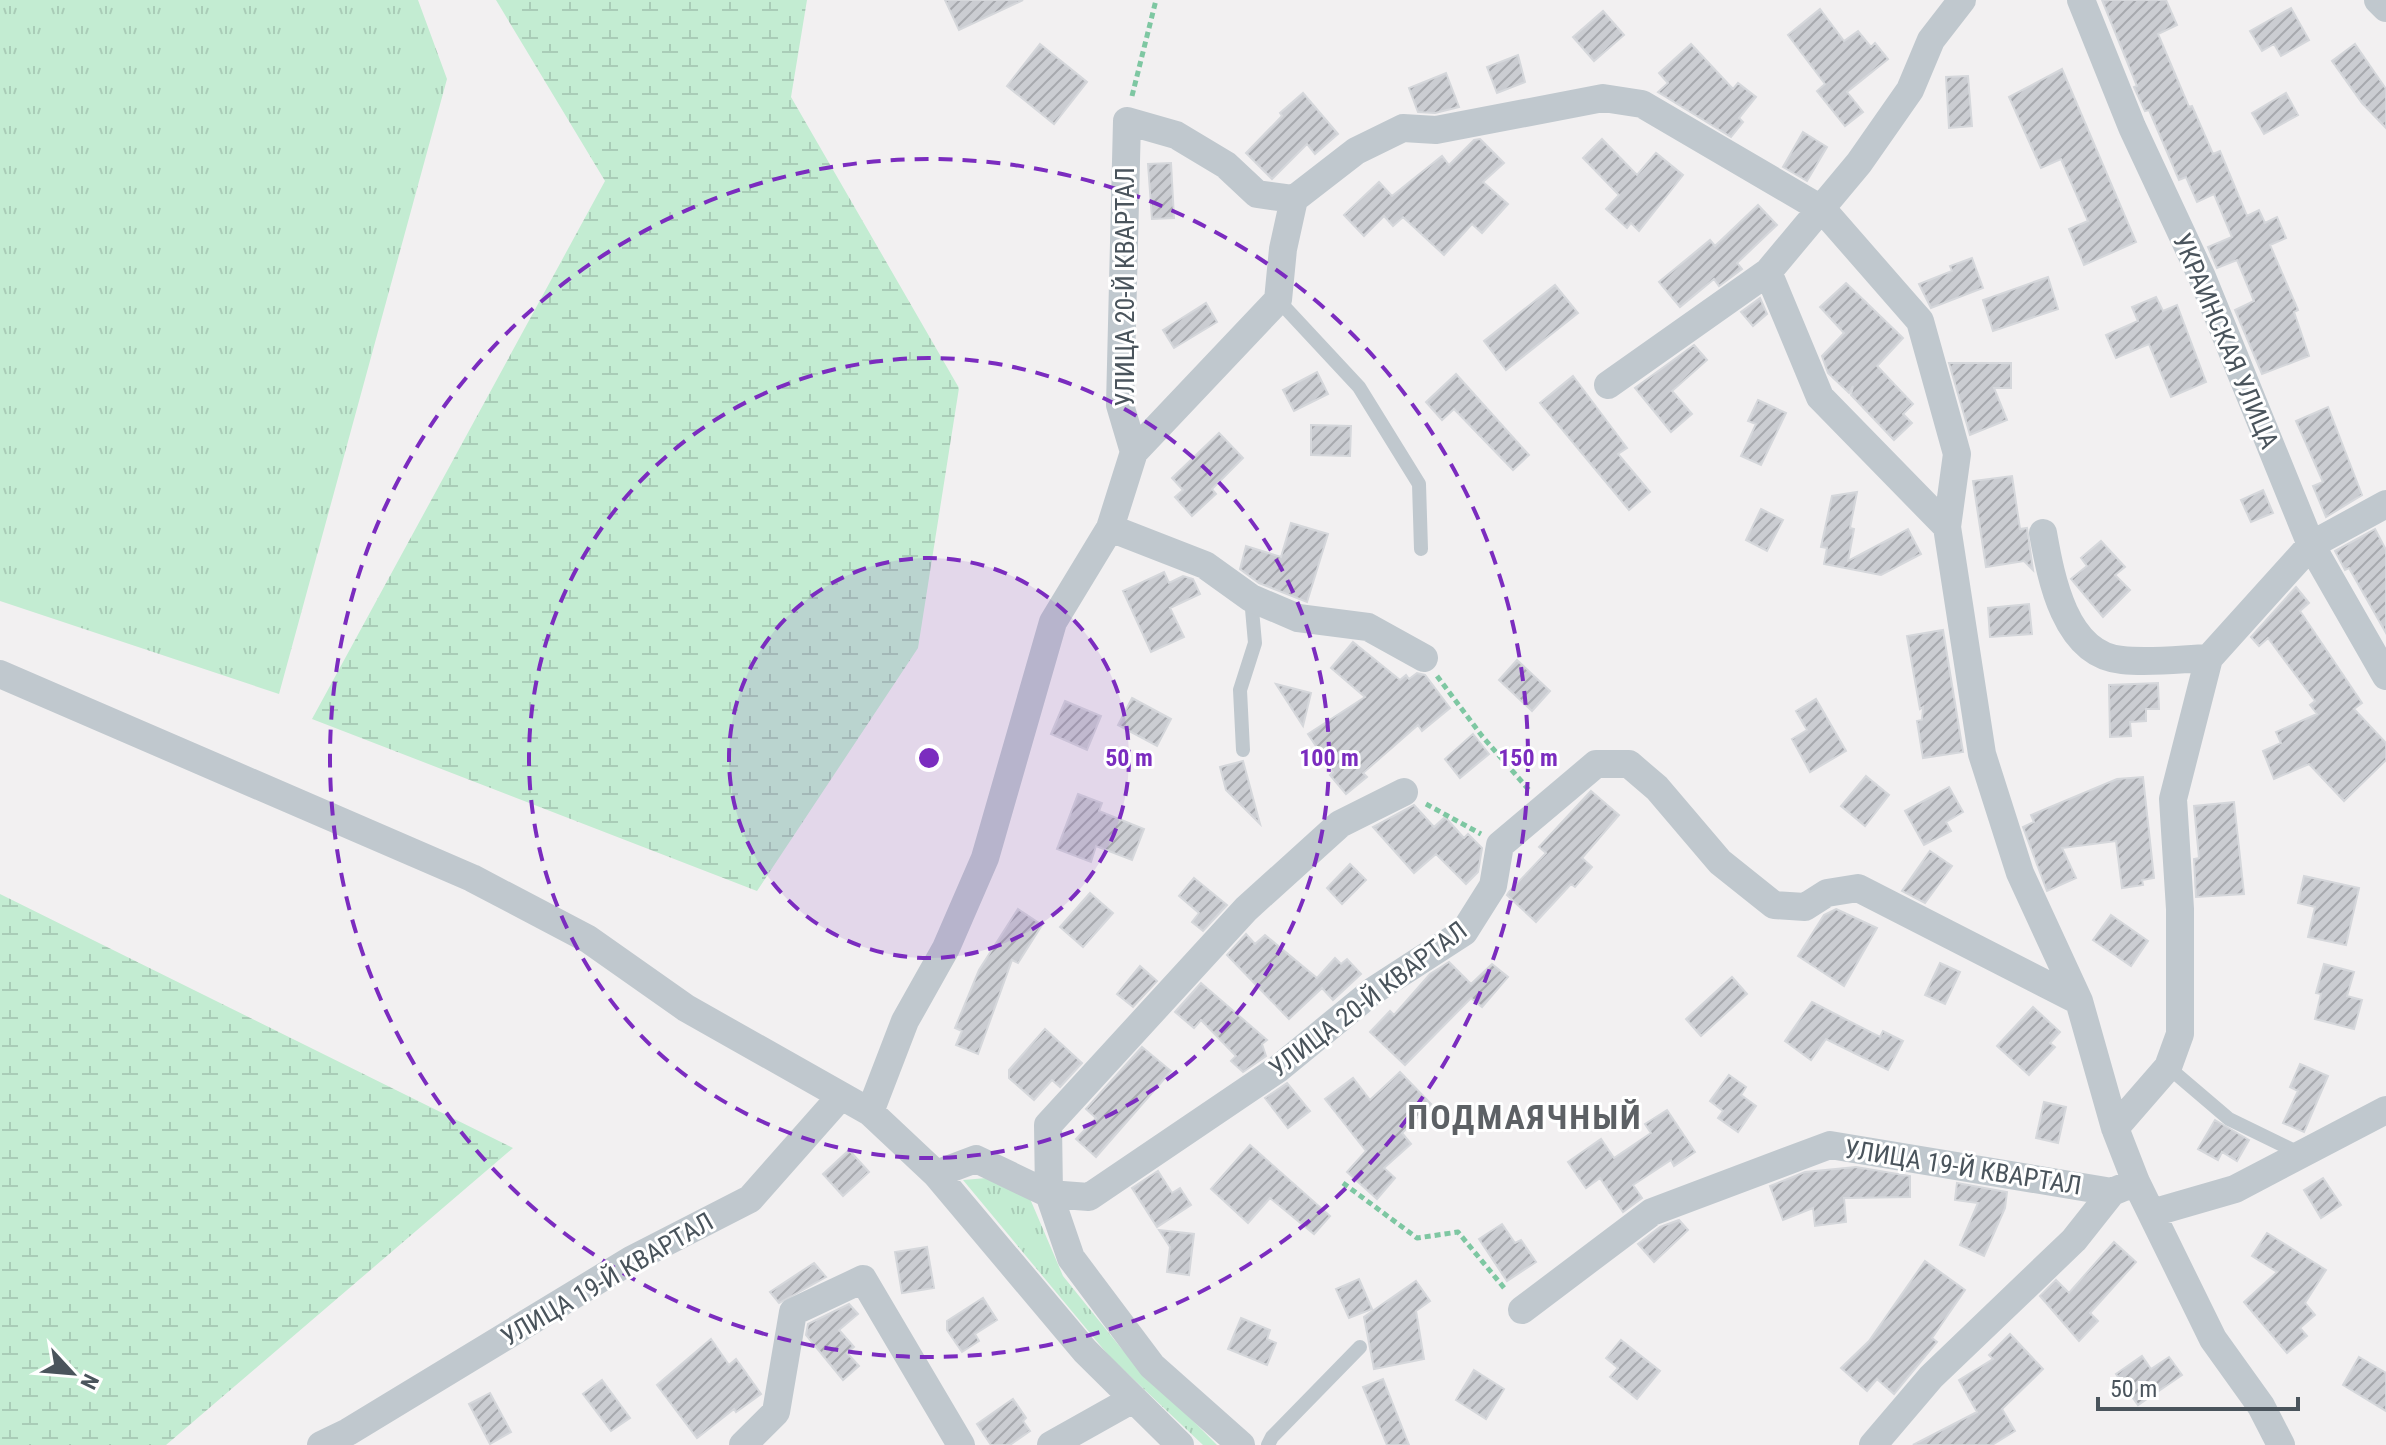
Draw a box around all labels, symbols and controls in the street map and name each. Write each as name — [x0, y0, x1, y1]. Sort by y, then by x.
street label: УЛИЦА 20-Й КВАРТАЛ — [1110, 167, 1140, 407]
street label: УКРАИНСКАЯ УЛИЦА — [2167, 229, 2285, 453]
centre of rings — [915, 744, 943, 772]
text: 50 m — [1105, 744, 1153, 772]
text: 100 m — [1299, 744, 1359, 772]
text: 150 m — [1498, 744, 1558, 772]
street label: УЛИЦА 20-Й КВАРТАЛ — [1263, 915, 1473, 1083]
district label: ПОДМАЯЧНЫЙ — [1407, 1097, 1643, 1137]
street label: УЛИЦА 19-Й КВАРТАЛ — [1842, 1133, 2084, 1201]
street label: УЛИЦА 19-Й КВАРТАЛ — [496, 1206, 718, 1352]
north arrow — [32, 1333, 112, 1413]
scale bar — [2098, 1361, 2298, 1411]
text: N — [75, 1370, 104, 1393]
text: 50 m — [2110, 1375, 2157, 1403]

